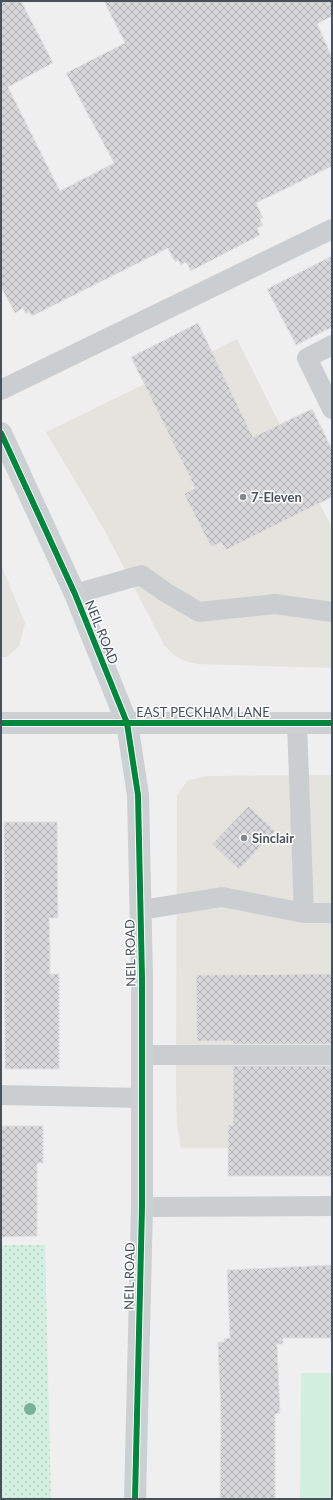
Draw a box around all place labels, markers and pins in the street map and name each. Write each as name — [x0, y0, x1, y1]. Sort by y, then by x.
place label: 7-Eleven — [251, 489, 302, 505]
marker: 7-Eleven — [238, 492, 248, 502]
place label: Sinclair — [252, 830, 294, 846]
marker: Sinclair — [239, 833, 249, 843]

